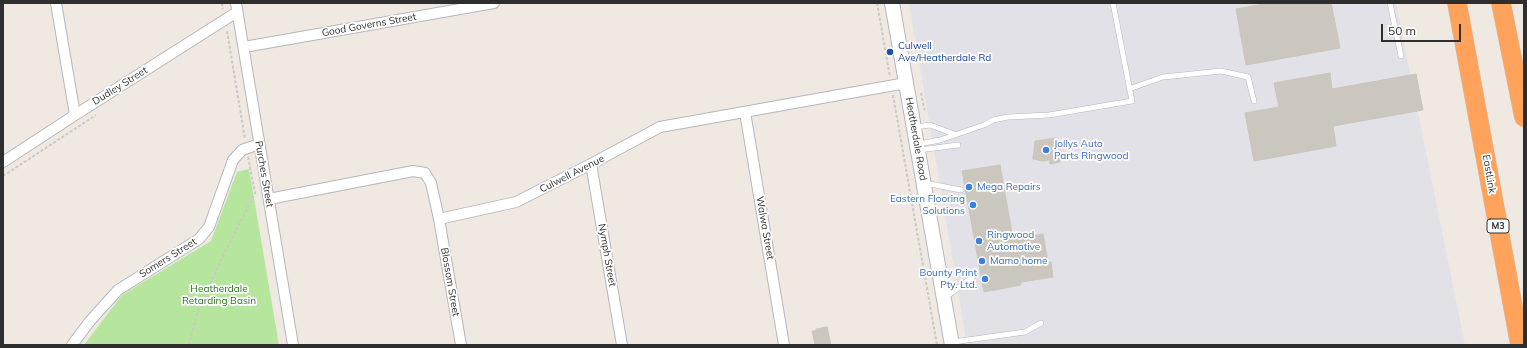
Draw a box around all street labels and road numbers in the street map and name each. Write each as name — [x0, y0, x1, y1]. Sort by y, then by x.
street label: Good Governs Street — [321, 11, 417, 39]
street label: Dudley Street — [90, 64, 150, 108]
street label: Heatherdale Road — [903, 96, 929, 182]
street label: Purches Street — [252, 140, 276, 208]
street label: Culwell Avenue — [538, 153, 606, 195]
street label: EastLink — [1480, 154, 1498, 194]
street label: Walwa Street — [754, 196, 776, 260]
road number: M3 — [1487, 219, 1509, 233]
street label: Nymph Street — [596, 223, 618, 287]
street label: Somers Street — [137, 236, 199, 280]
street label: Blossom Street — [438, 247, 462, 317]

